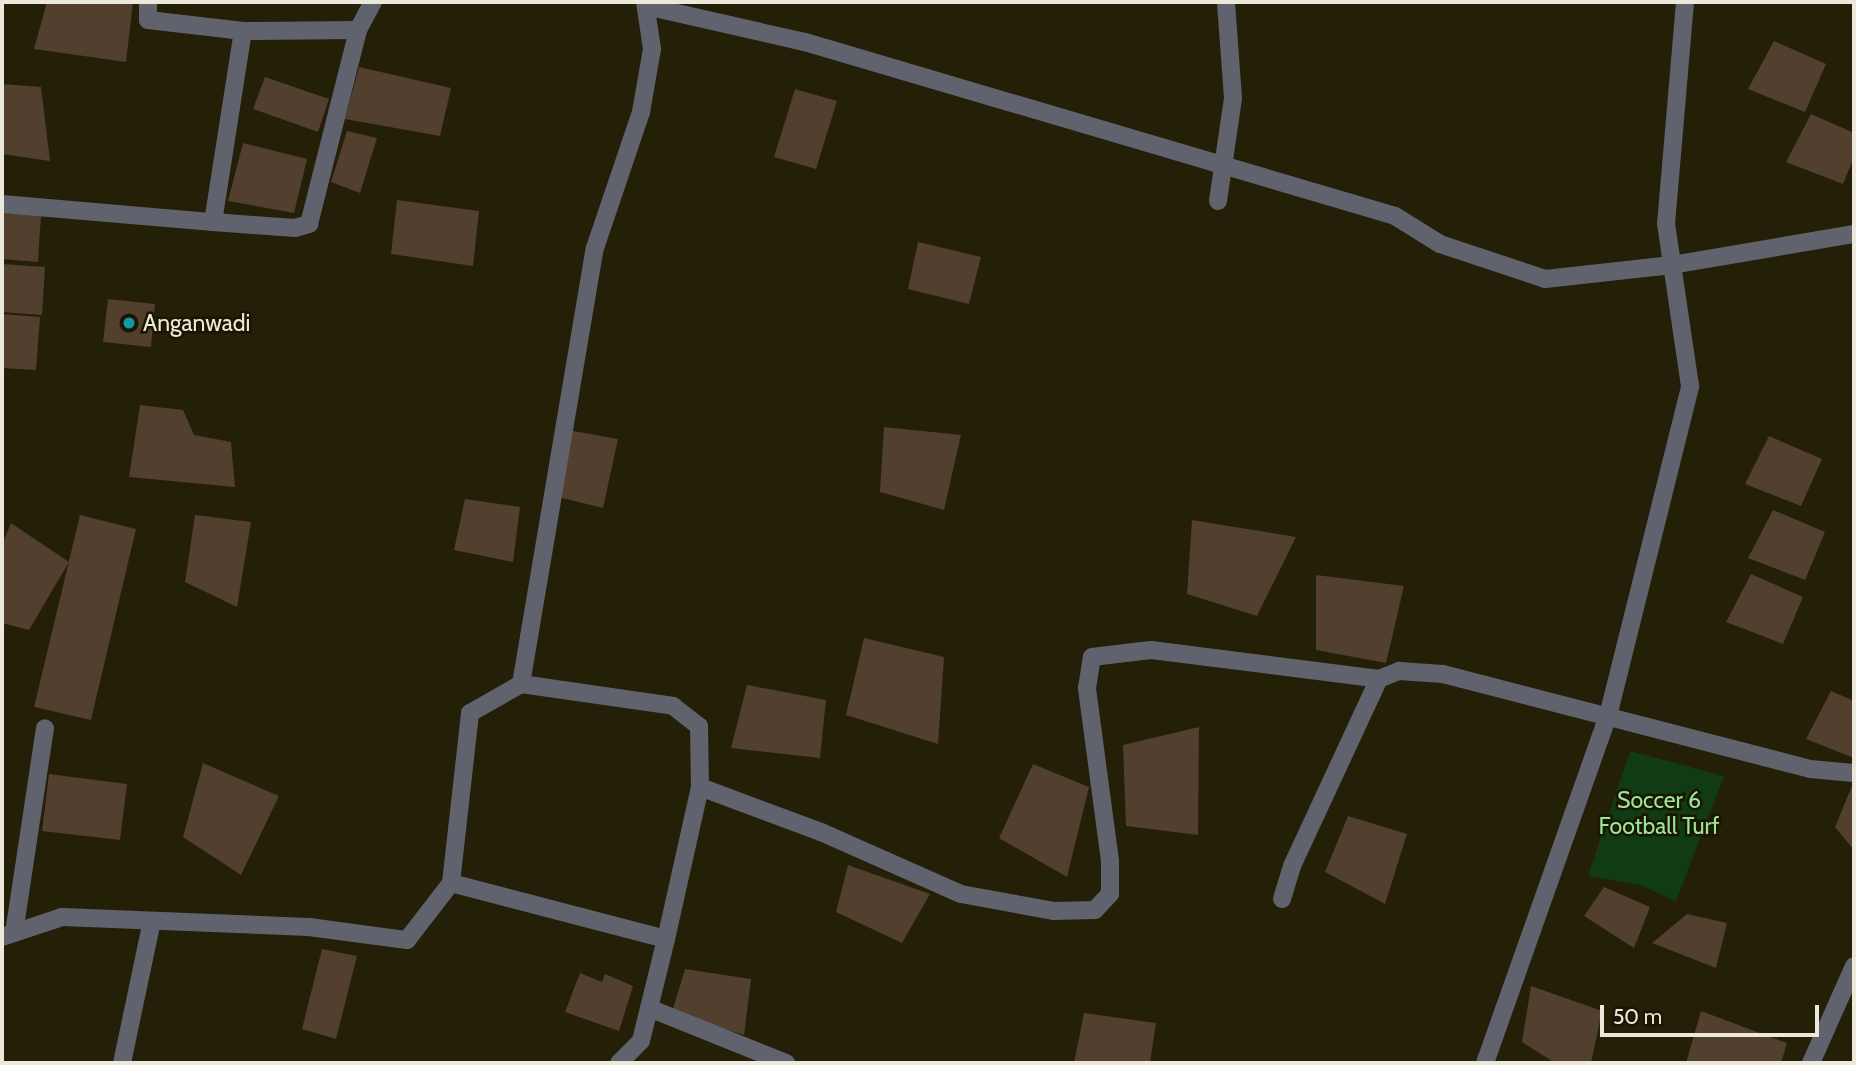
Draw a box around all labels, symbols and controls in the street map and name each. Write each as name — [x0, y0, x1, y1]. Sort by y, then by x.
place label: Anganwadi — [143, 309, 250, 337]
marker: Anganwadi — [121, 315, 137, 331]
park label: Soccer 6 Football Turf — [1599, 786, 1719, 840]
scale bar — [1604, 992, 1823, 1036]
text: 50 m — [1613, 1004, 1662, 1029]

